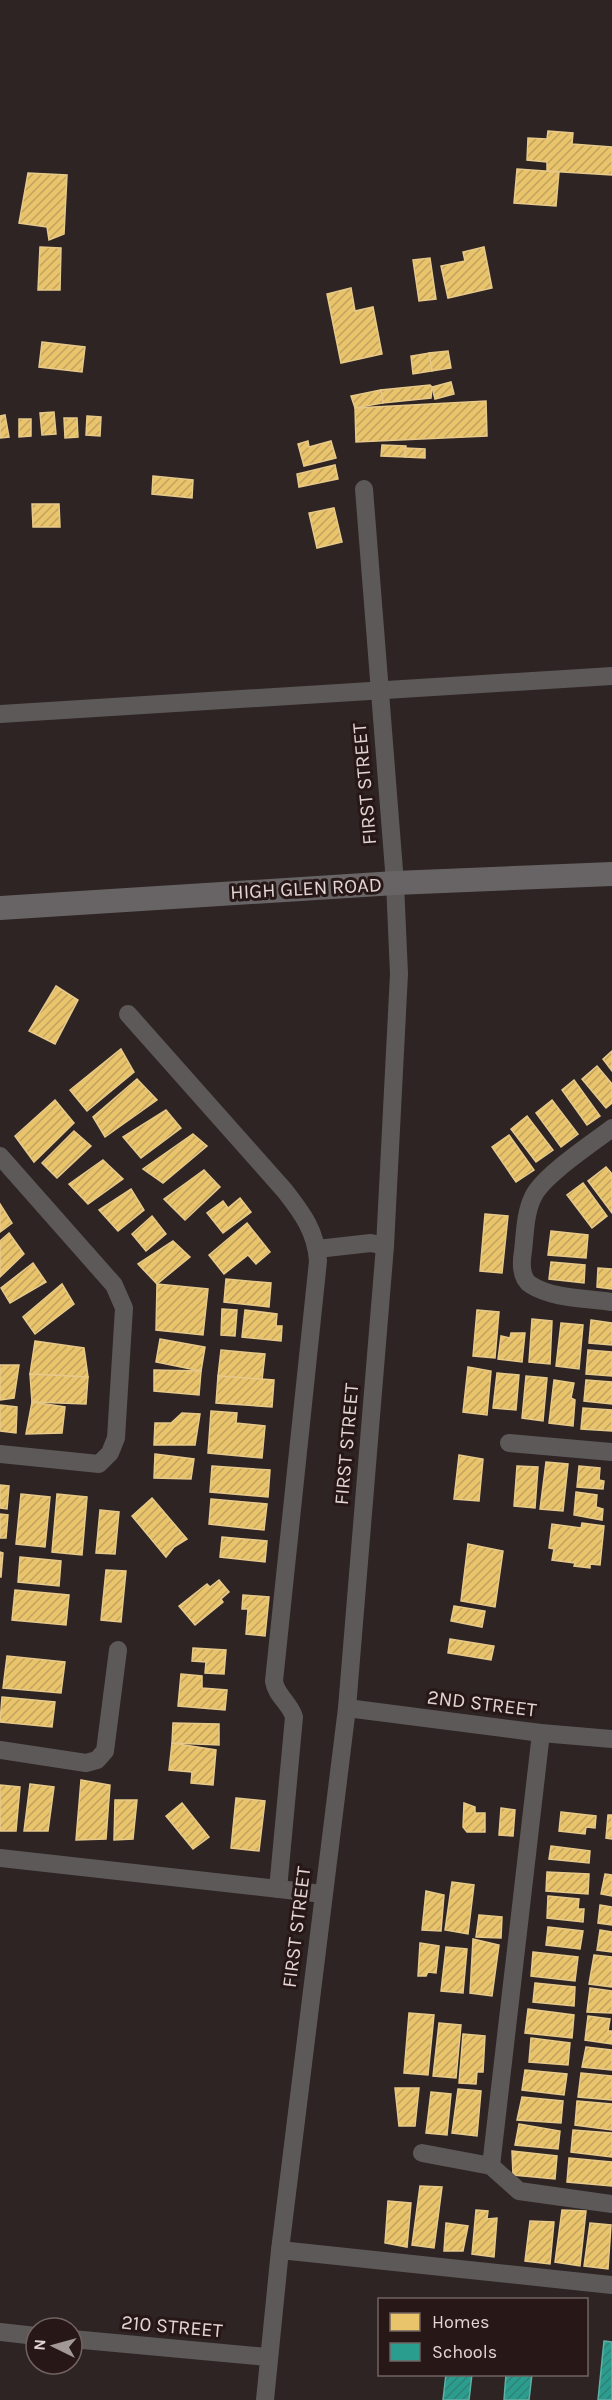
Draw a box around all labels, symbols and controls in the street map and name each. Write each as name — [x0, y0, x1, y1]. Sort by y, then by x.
street label: FIRST STREET — [348, 722, 381, 846]
street label: HIGH GLEN ROAD — [230, 873, 382, 904]
street label: FIRST STREET — [330, 1382, 363, 1506]
street label: 2ND STREET — [426, 1685, 538, 1722]
street label: FIRST STREET — [278, 1865, 315, 1989]
legend — [378, 2298, 588, 2376]
street label: 210 STREET — [120, 2311, 224, 2342]
text: Homes — [432, 2311, 489, 2333]
north arrow — [24, 2316, 84, 2376]
text: N — [30, 2338, 50, 2351]
text: Schools — [432, 2341, 497, 2363]

